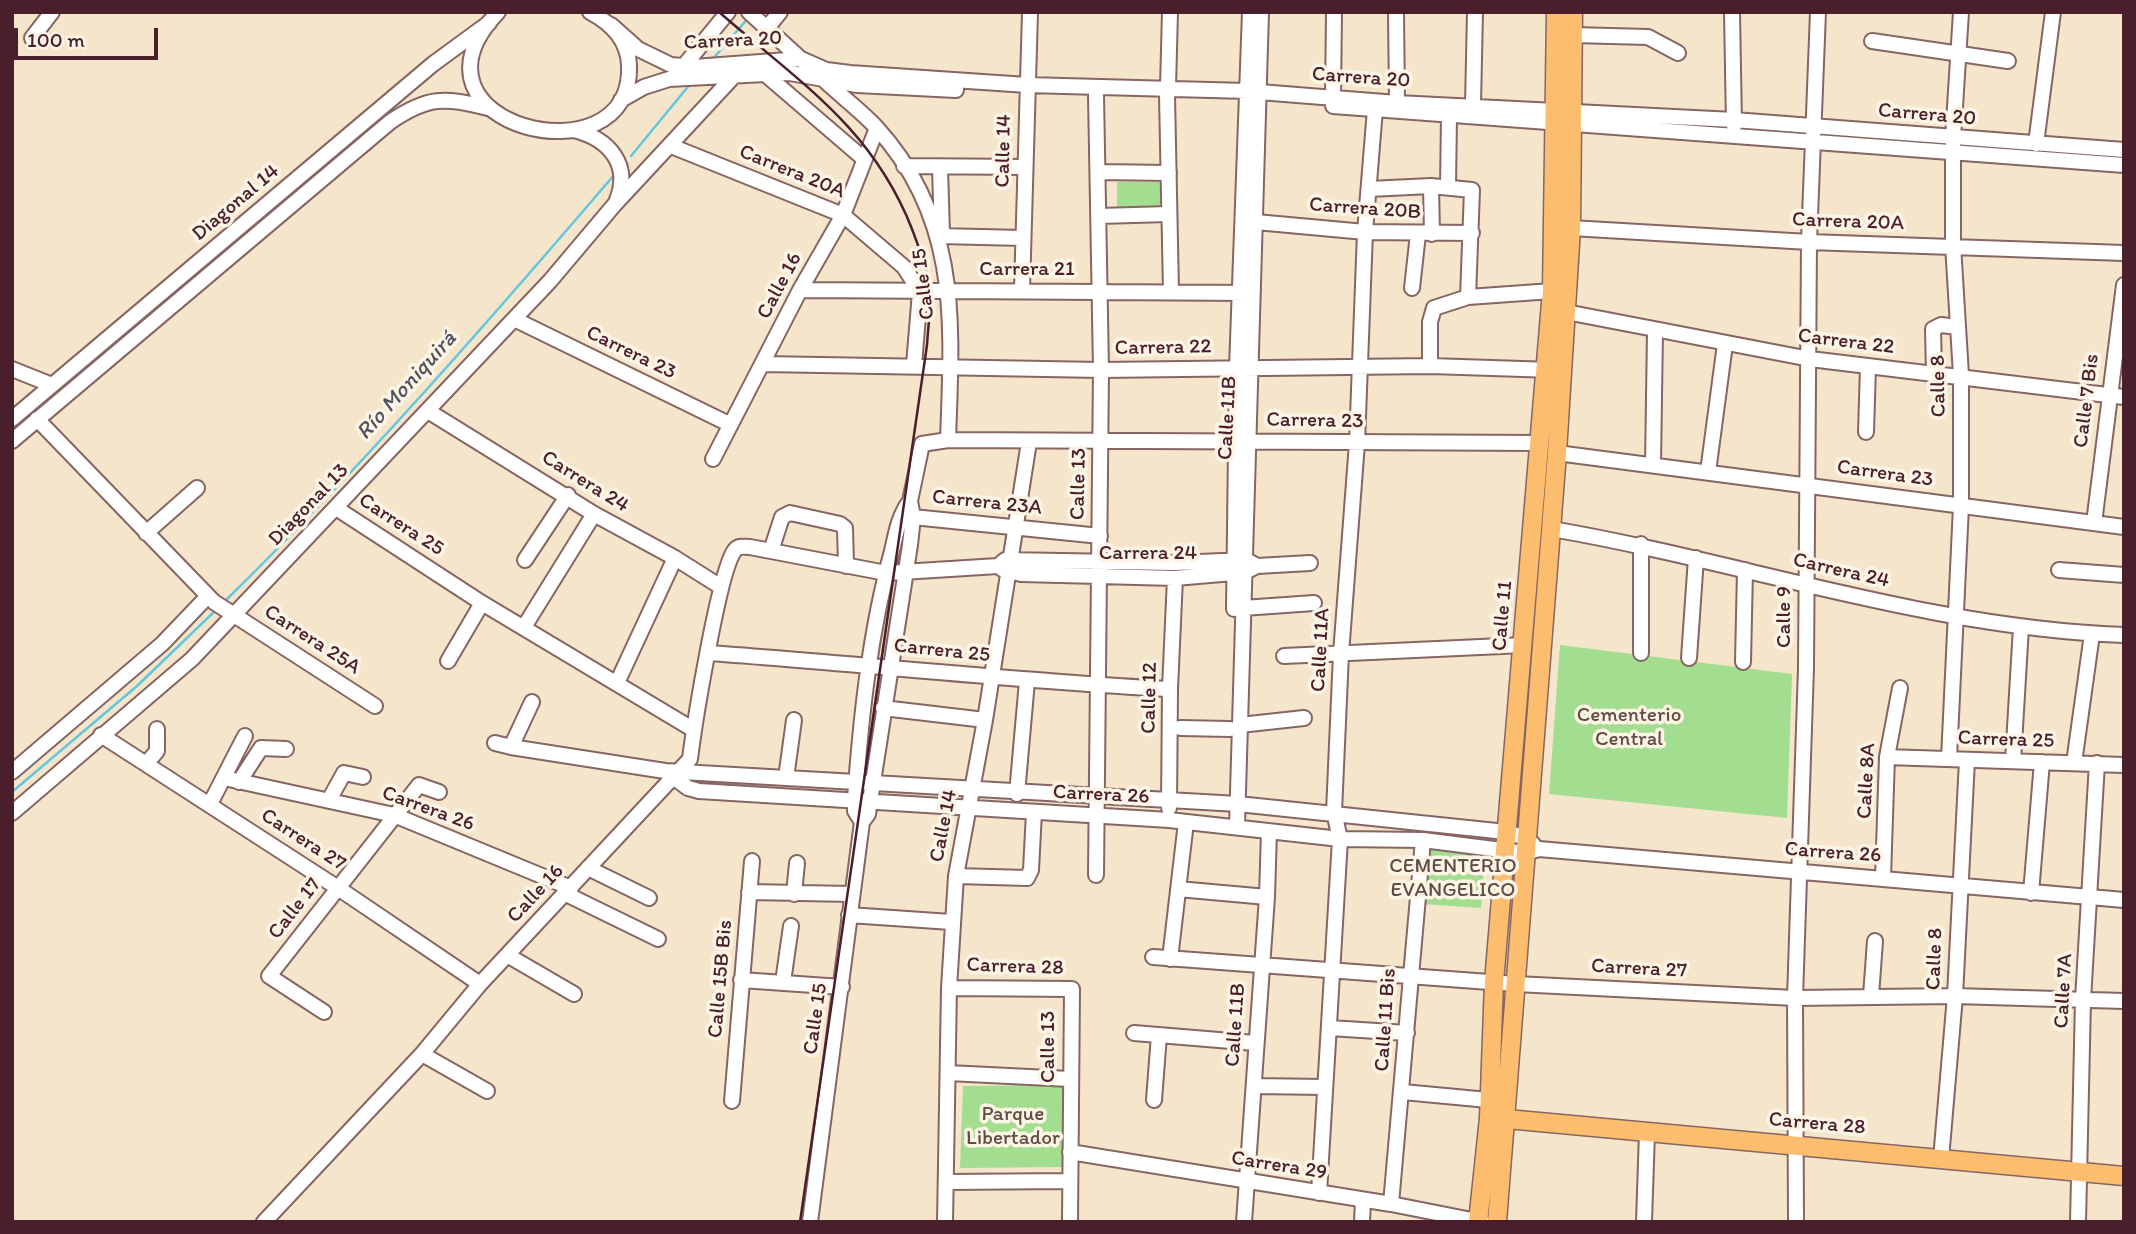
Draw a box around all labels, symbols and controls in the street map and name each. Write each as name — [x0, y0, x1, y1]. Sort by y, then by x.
scale bar — [18, 14, 161, 58]
street label: Carrera 20 — [683, 26, 783, 56]
text: 100 m — [27, 27, 85, 52]
street label: Carrera 20 — [1311, 62, 1411, 94]
street label: Carrera 20 — [1877, 98, 1977, 132]
street label: Calle 14 — [991, 114, 1017, 188]
street label: Carrera 20A — [735, 139, 849, 205]
street label: Diagonal 14 — [187, 159, 285, 247]
street label: Carrera 20B — [1308, 193, 1422, 225]
street label: Carrera 20A — [1792, 207, 1904, 237]
street label: Calle 15 — [907, 247, 941, 321]
street label: Calle 16 — [752, 248, 808, 324]
street label: Carrera 21 — [979, 257, 1075, 283]
street label: Carrera 23 — [582, 320, 680, 386]
street label: Carrera 22 — [1796, 324, 1896, 360]
water label: Río Moniquirá — [351, 326, 463, 446]
street label: Carrera 22 — [1114, 335, 1212, 361]
street label: Calle 7 Bis — [2069, 353, 2105, 449]
street label: Calle 8 — [1926, 355, 1952, 417]
street label: Calle 11B — [1213, 375, 1243, 461]
street label: Carrera 23 — [1266, 408, 1364, 434]
street label: Carrera 24 — [537, 445, 633, 519]
street label: Calle 13 — [1066, 448, 1092, 520]
street label: Carrera 23 — [1835, 455, 1935, 493]
street label: Diagonal 13 — [263, 458, 355, 552]
street label: Carrera 23A — [931, 485, 1043, 521]
street label: Carrera 25 — [354, 488, 448, 562]
street label: Carrera 24 — [1099, 541, 1197, 567]
street label: Carrera 24 — [1790, 548, 1892, 594]
street label: Calle 11 — [1487, 580, 1519, 652]
street label: Calle 9 — [1772, 586, 1798, 648]
street label: Carrera 25A — [259, 599, 365, 681]
street label: Calle 11A — [1306, 607, 1336, 693]
street label: Carrera 25 — [893, 633, 991, 669]
street label: Calle 12 — [1137, 662, 1163, 734]
park label: Cementerio Central — [1577, 703, 1681, 753]
street label: Carrera 25 — [1957, 726, 2055, 754]
street label: Calle 8A — [1852, 742, 1882, 820]
street label: Carrera 26 — [1052, 780, 1150, 810]
street label: Carrera 26 — [378, 781, 478, 837]
street label: Calle 14 — [925, 788, 963, 864]
street label: Carrera 27 — [256, 803, 350, 877]
street label: Carrera 26 — [1784, 837, 1882, 869]
park label: CEMENTERIO EVANGELICO — [1389, 854, 1517, 904]
street label: Calle 16 — [502, 859, 570, 929]
street label: Calle 17 — [263, 873, 327, 945]
street label: Calle 15B Bis — [703, 919, 739, 1039]
street label: Calle 8 — [1921, 927, 1949, 991]
street label: Carrera 28 — [966, 953, 1064, 981]
street label: Calle 7A — [2049, 953, 2079, 1029]
street label: Carrera 27 — [1590, 954, 1688, 984]
street label: Calle 11 Bis — [1370, 967, 1402, 1073]
street label: Calle 15 — [799, 982, 833, 1056]
street label: Calle 11B — [1220, 982, 1252, 1068]
street label: Calle 13 — [1036, 1011, 1062, 1083]
park label: Parque Libertador — [966, 1102, 1060, 1152]
street label: Carrera 28 — [1767, 1107, 1867, 1141]
street label: Carrera 29 — [1229, 1146, 1329, 1186]

